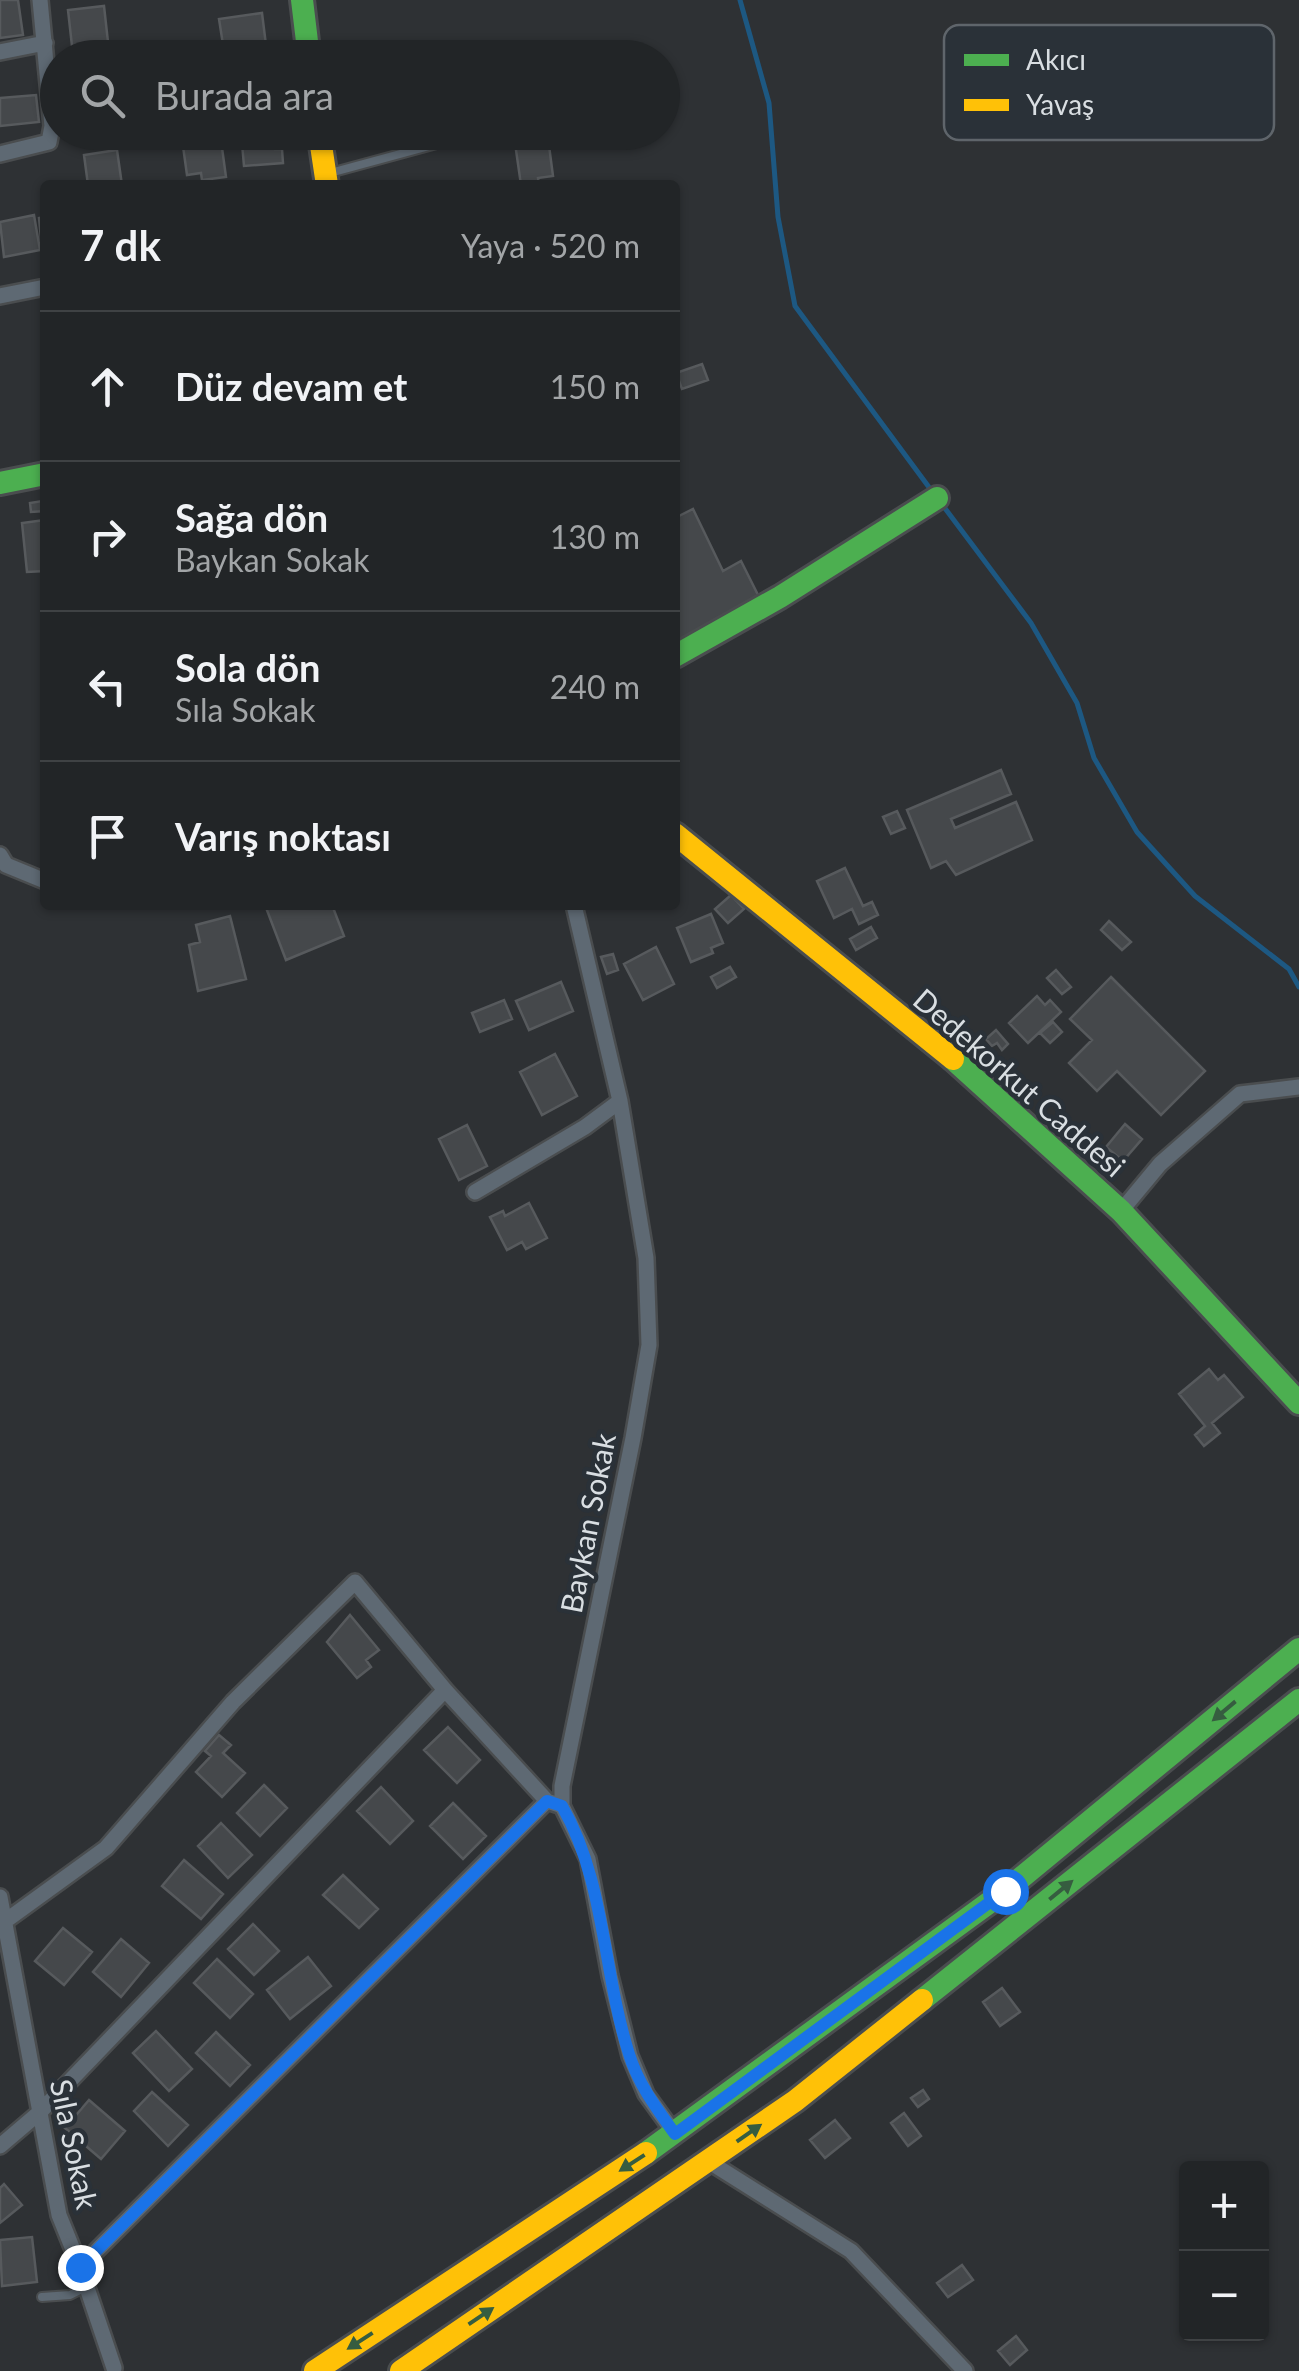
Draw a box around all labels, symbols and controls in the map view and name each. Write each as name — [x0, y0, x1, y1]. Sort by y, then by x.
legend — [944, 25, 1274, 140]
search box — [40, 40, 680, 150]
text: Akıcı — [1026, 42, 1086, 76]
icon: search — [75, 68, 130, 123]
text: Burada ara — [155, 72, 334, 118]
text: Yavaş — [1026, 87, 1094, 121]
text: 7 dk — [80, 220, 161, 270]
text: Yaya · 520 m — [461, 226, 640, 265]
icon: ahead — [80, 359, 135, 414]
text: Düz devam et — [175, 363, 407, 409]
text: 150 m — [550, 367, 640, 406]
text: Sağa dön — [175, 494, 328, 540]
icon: right — [80, 509, 135, 564]
text: 130 m — [550, 517, 640, 556]
text: Baykan Sokak — [175, 540, 369, 579]
text: Sola dön — [175, 644, 320, 690]
icon: left — [80, 659, 135, 714]
text: 240 m — [550, 667, 640, 706]
text: Sıla Sokak — [175, 690, 315, 729]
icon: arrive — [80, 809, 135, 864]
text: Varış noktası — [175, 813, 391, 859]
street label: Dedekorkut Caddesi — [907, 980, 1133, 1184]
street label: Baykan Sokak — [552, 1429, 622, 1616]
one-way arrow — [1211, 1699, 1236, 1721]
route start — [983, 1869, 1029, 1915]
one-way arrow — [1048, 1880, 1073, 1901]
street label: Sıla Sokak — [44, 2076, 106, 2213]
one-way arrow — [736, 2124, 763, 2143]
one-way arrow — [619, 2153, 646, 2171]
map controls — [1179, 2161, 1269, 2341]
button: + — [1179, 2161, 1269, 2251]
route end — [58, 2245, 104, 2291]
button: − — [1179, 2251, 1269, 2341]
one-way arrow — [468, 2307, 495, 2326]
one-way arrow — [347, 2331, 374, 2350]

